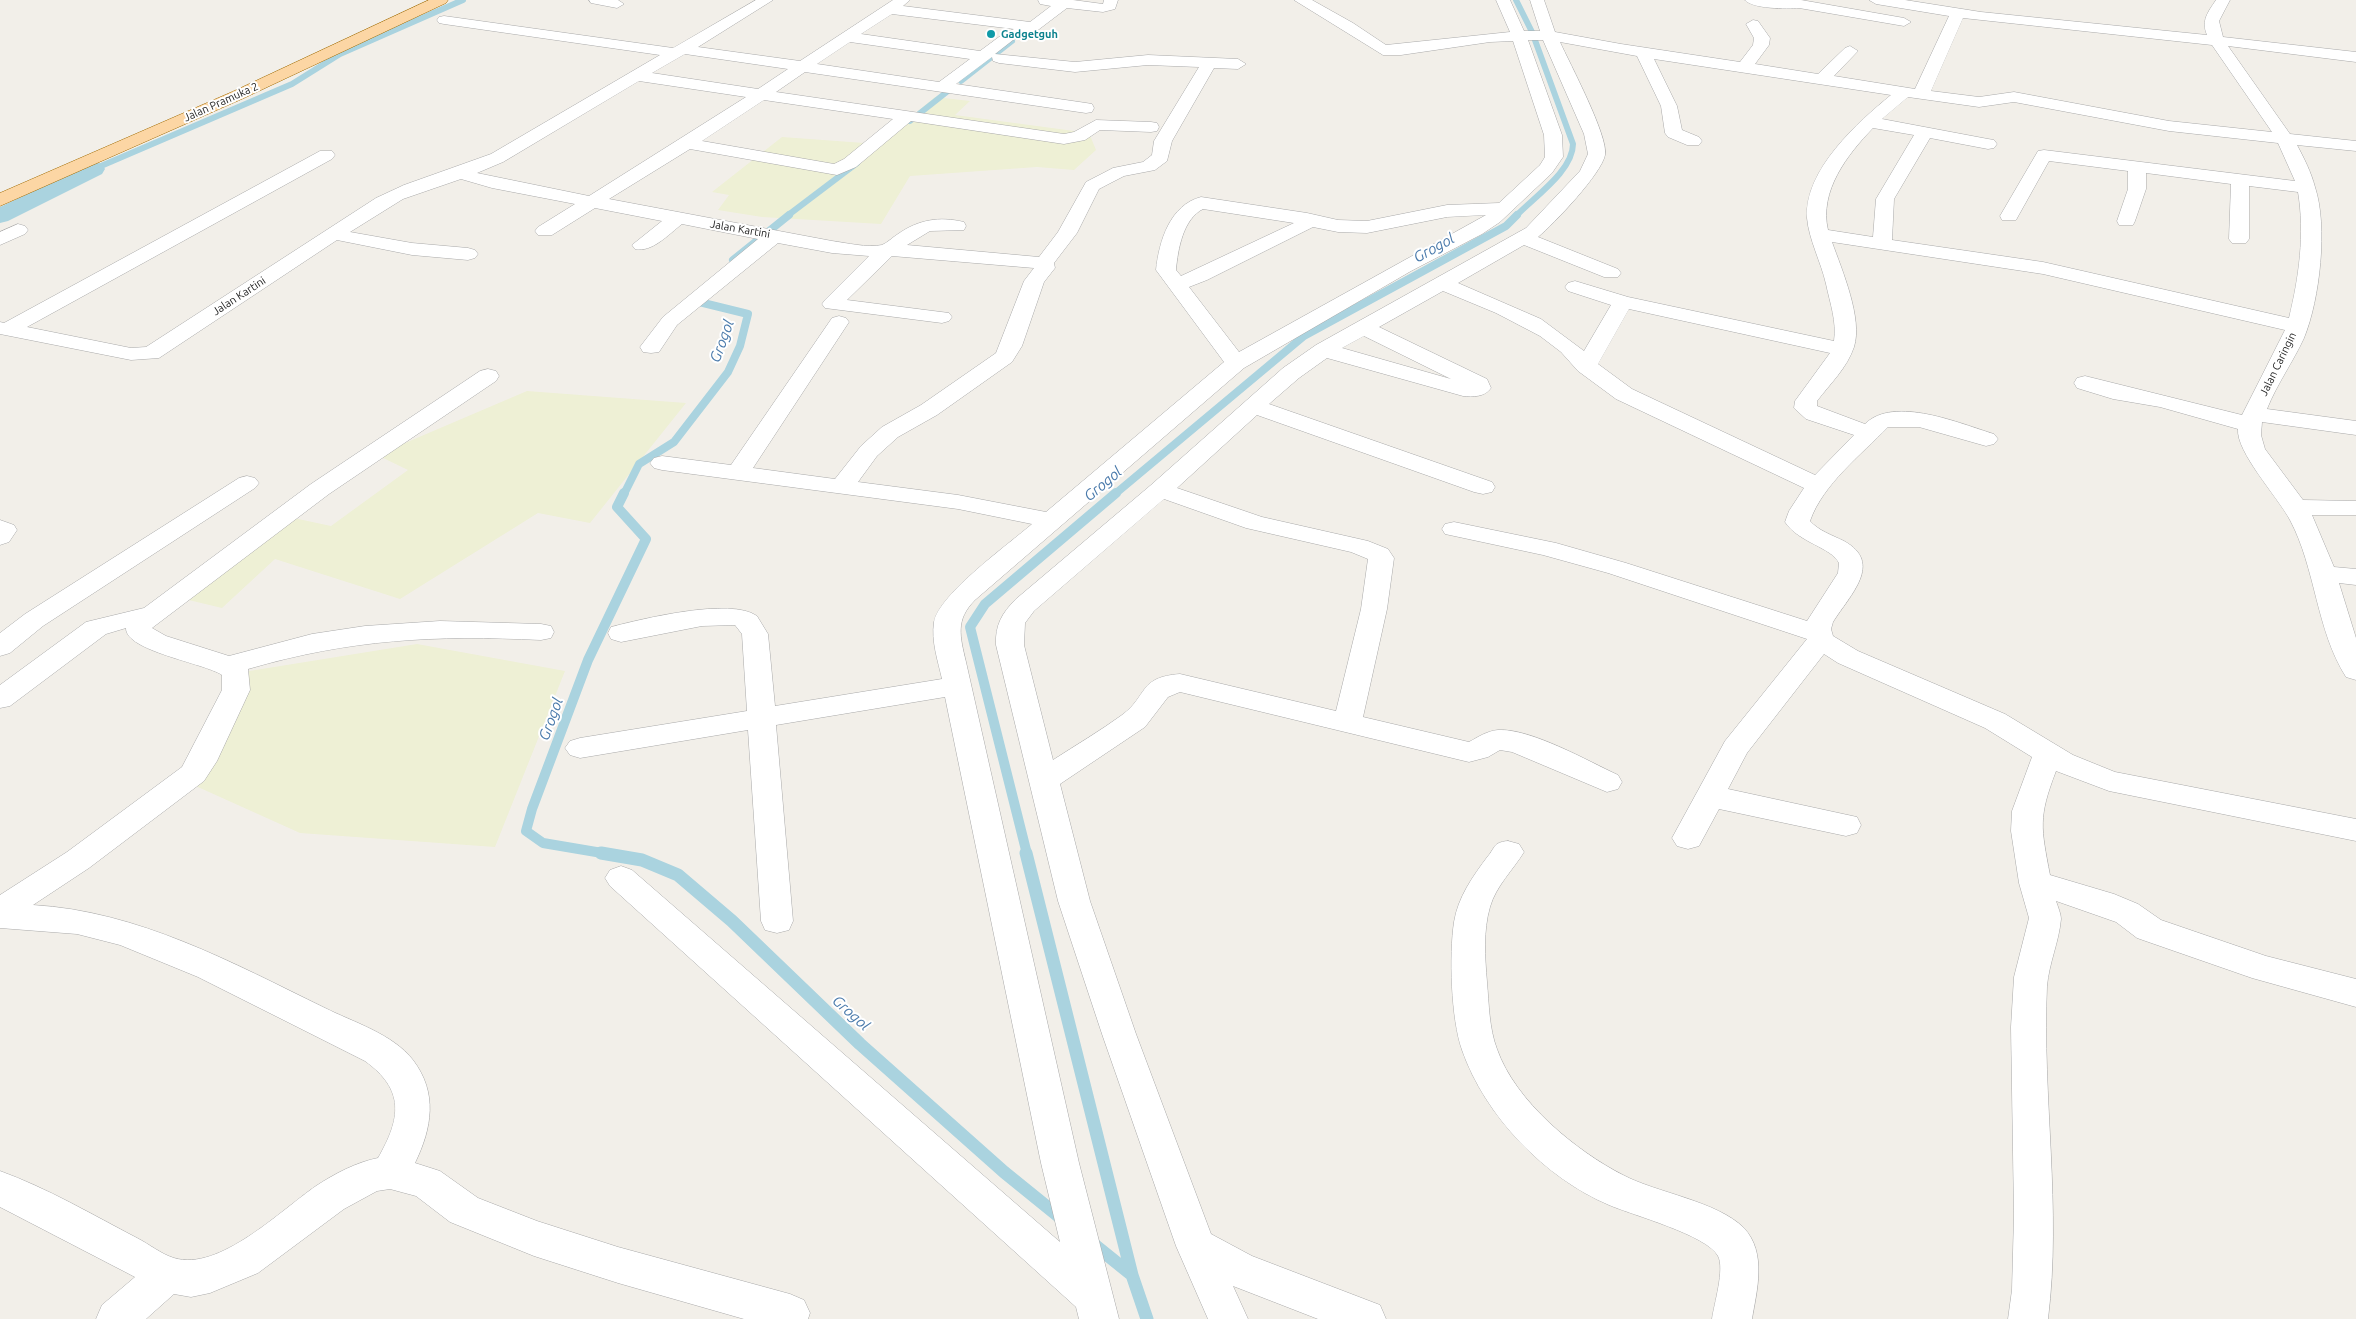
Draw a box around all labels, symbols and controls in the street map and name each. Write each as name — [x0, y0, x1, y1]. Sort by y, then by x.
place label: Gadgetguh — [1001, 27, 1058, 41]
marker: Gadgetguh — [985, 28, 997, 40]
street label: Jalan Pramuka 2 — [182, 80, 260, 124]
street label: Jalan Kartini — [709, 217, 771, 241]
water label: Grogol — [1410, 229, 1458, 267]
street label: Jalan Kartini — [210, 274, 268, 318]
water label: Grogol — [706, 317, 738, 365]
street label: Jalan Caringin — [2257, 330, 2299, 398]
water label: Grogol — [1080, 463, 1126, 505]
water label: Grogol — [535, 695, 567, 743]
water label: Grogol — [829, 992, 873, 1034]

